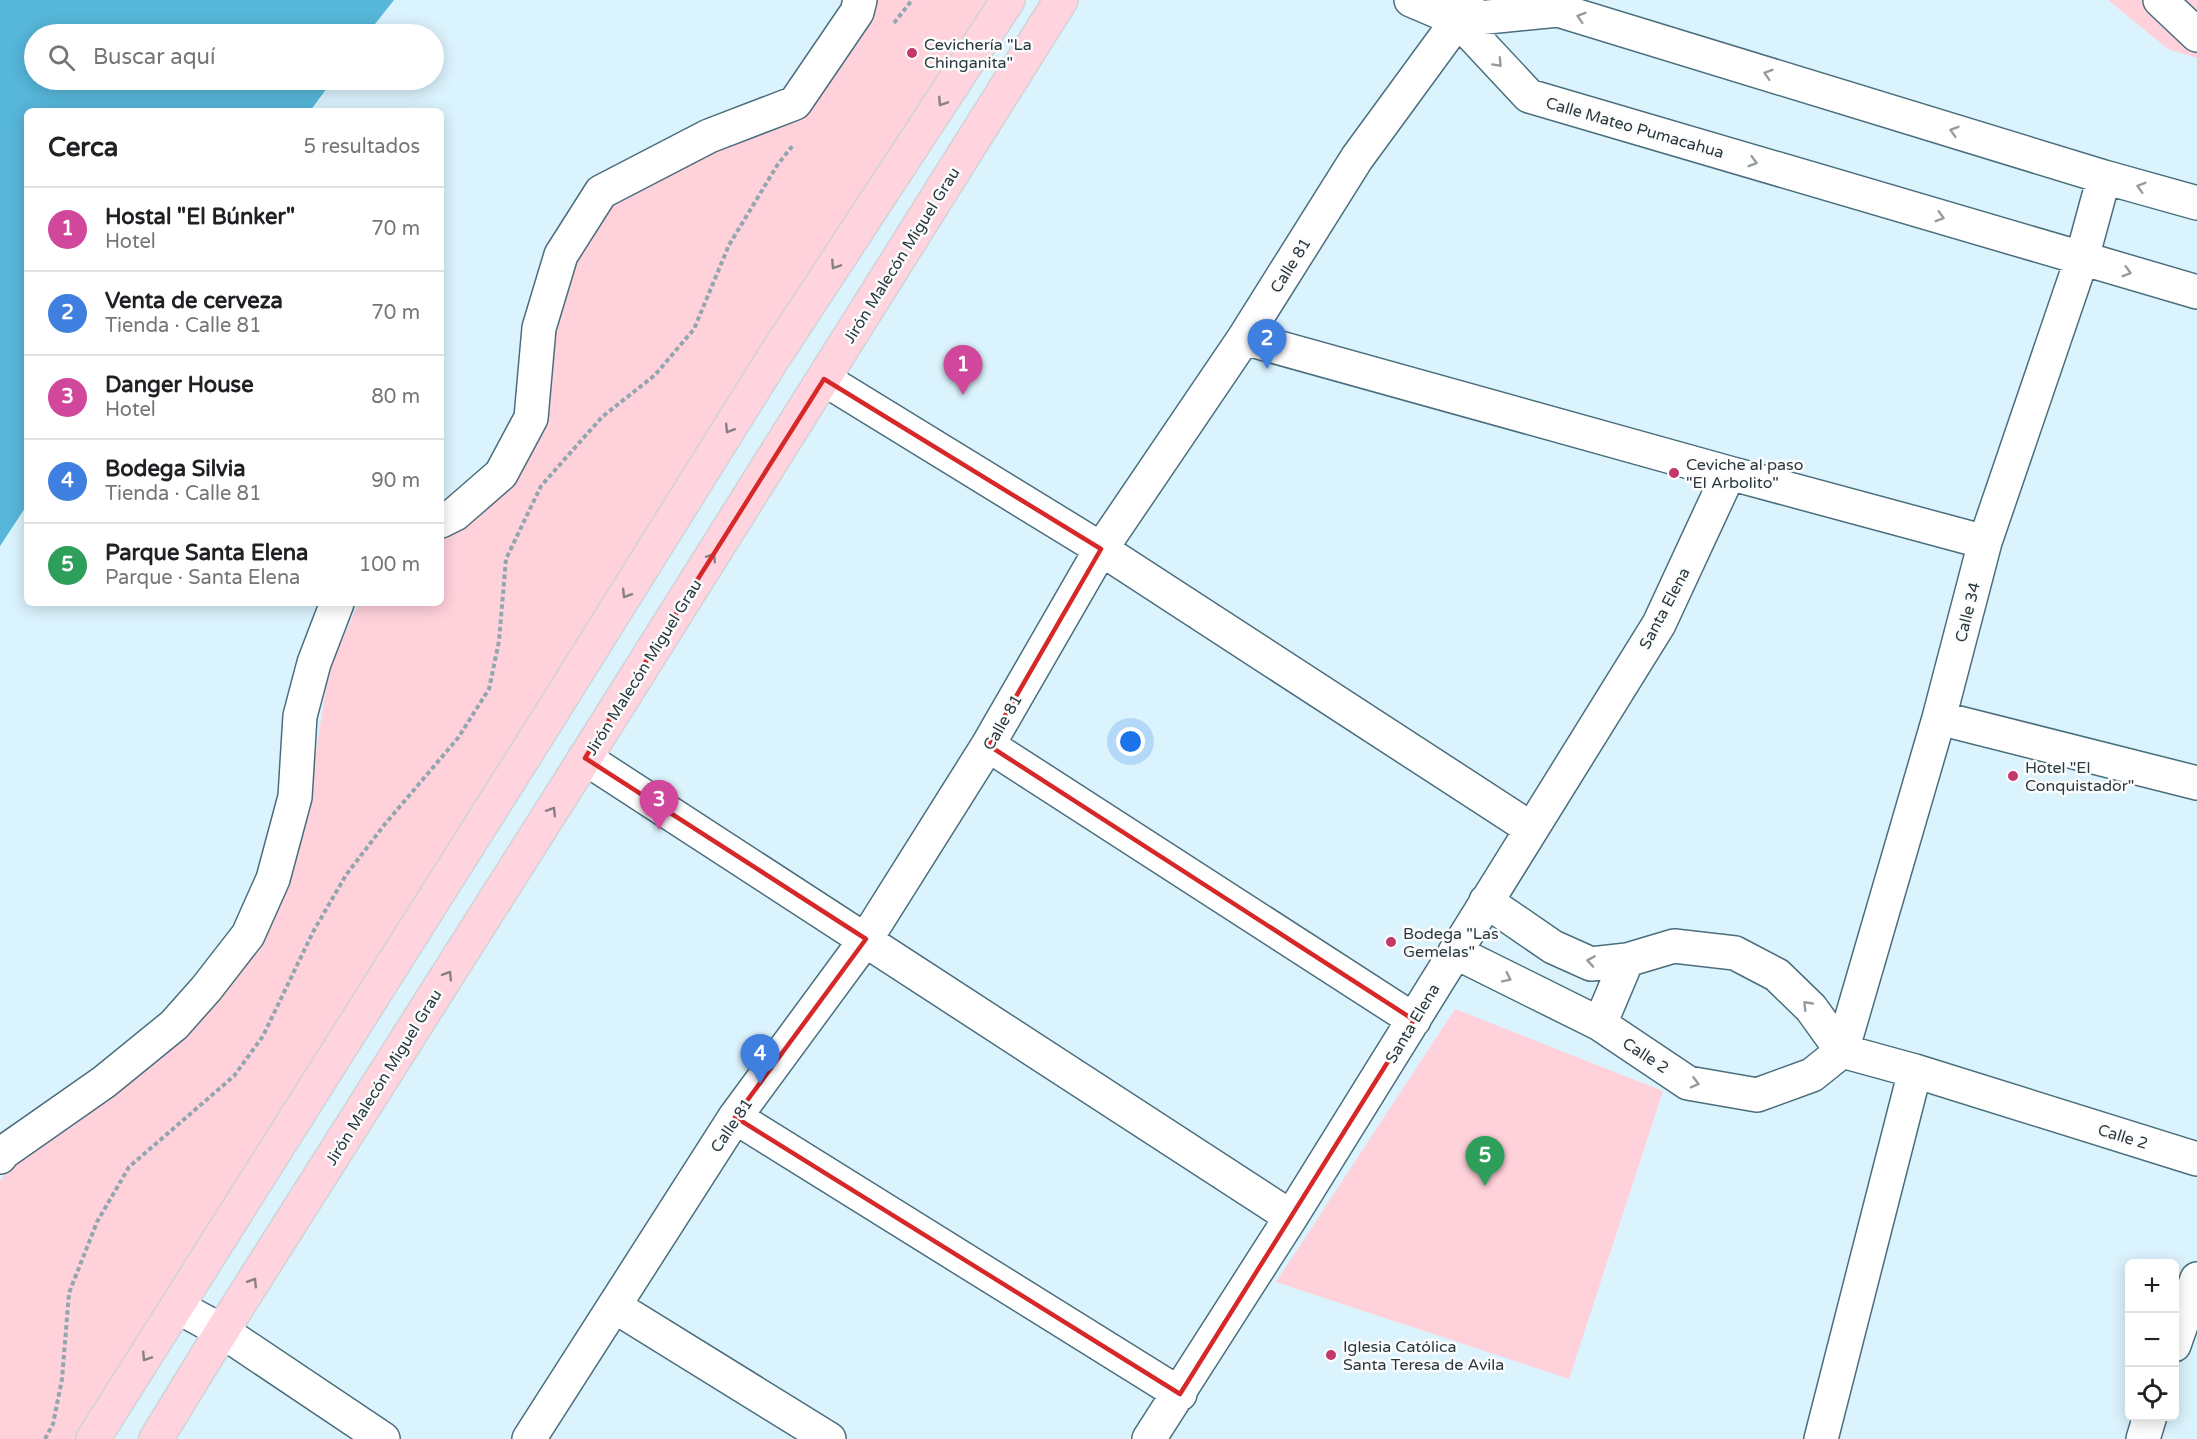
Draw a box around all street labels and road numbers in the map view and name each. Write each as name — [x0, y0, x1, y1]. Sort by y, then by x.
street label: Calle Mateo Pumacahua — [1543, 93, 1726, 163]
street label: Jirón Malecón Miguel Grau — [839, 164, 964, 347]
street label: Calle 81 — [1266, 234, 1316, 297]
street label: Santa Elena — [1635, 564, 1695, 653]
street label: Jirón Malecón Miguel Grau — [581, 576, 706, 759]
street label: Calle 34 — [1951, 580, 1985, 644]
street label: Calle 81 — [979, 691, 1027, 754]
street label: Santa Elena — [1381, 980, 1445, 1067]
street label: Jirón Malecón Miguel Grau — [321, 986, 446, 1169]
street label: Calle 2 — [1618, 1033, 1672, 1078]
street label: Calle 81 — [706, 1095, 757, 1157]
street label: Calle 2 — [2095, 1120, 2150, 1154]

